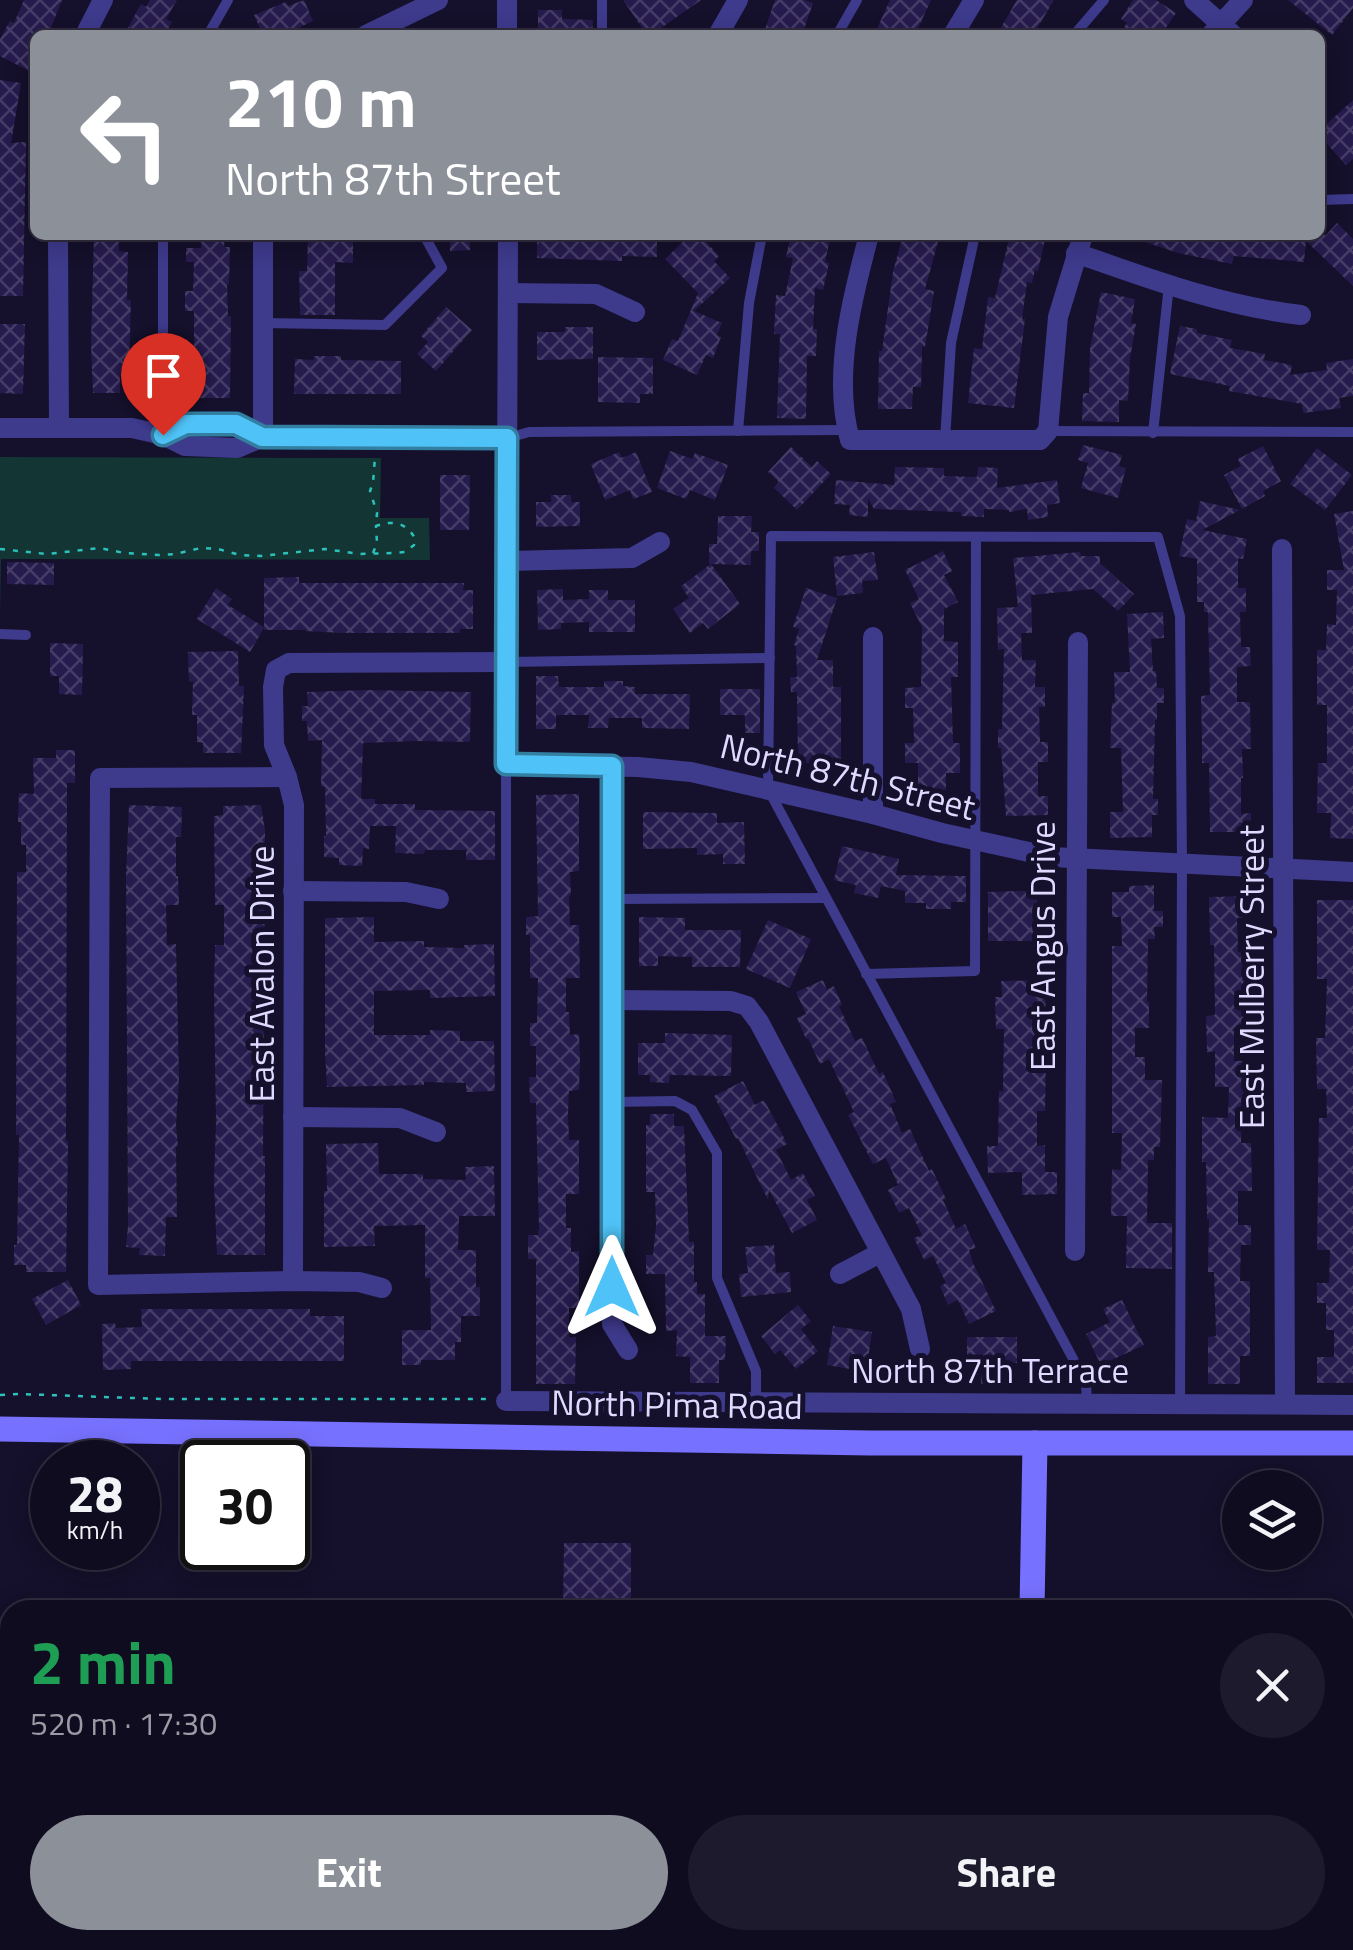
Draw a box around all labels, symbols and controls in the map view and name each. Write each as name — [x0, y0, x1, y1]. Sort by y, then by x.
text: 210 m — [225, 48, 417, 154]
icon: left — [60, 70, 190, 200]
text: North 87th Street — [225, 144, 561, 212]
pin — [121, 333, 206, 436]
icon: arrive — [136, 348, 191, 403]
street label: North 87th Street — [715, 718, 981, 834]
street label: East Angus Drive — [1015, 821, 1069, 1071]
street label: East Mulberry Street — [1224, 825, 1278, 1129]
street label: East Avalon Drive — [234, 845, 288, 1103]
position arrow — [560, 1235, 664, 1339]
street label: North 87th Terrace — [851, 1343, 1129, 1397]
street label: North Pima Road — [551, 1375, 803, 1433]
speed limit sign: 30 — [180, 1440, 310, 1570]
text: 28 — [67, 1455, 123, 1531]
map controls — [1222, 1470, 1322, 1570]
button: layers — [1222, 1470, 1322, 1570]
text: km/h — [67, 1511, 123, 1549]
text: 2 min — [30, 1616, 176, 1707]
button: close — [1220, 1633, 1325, 1738]
text: 520 m · 17:30 — [30, 1699, 217, 1747]
button: Exit — [30, 1815, 668, 1930]
button: Share — [688, 1815, 1325, 1930]

